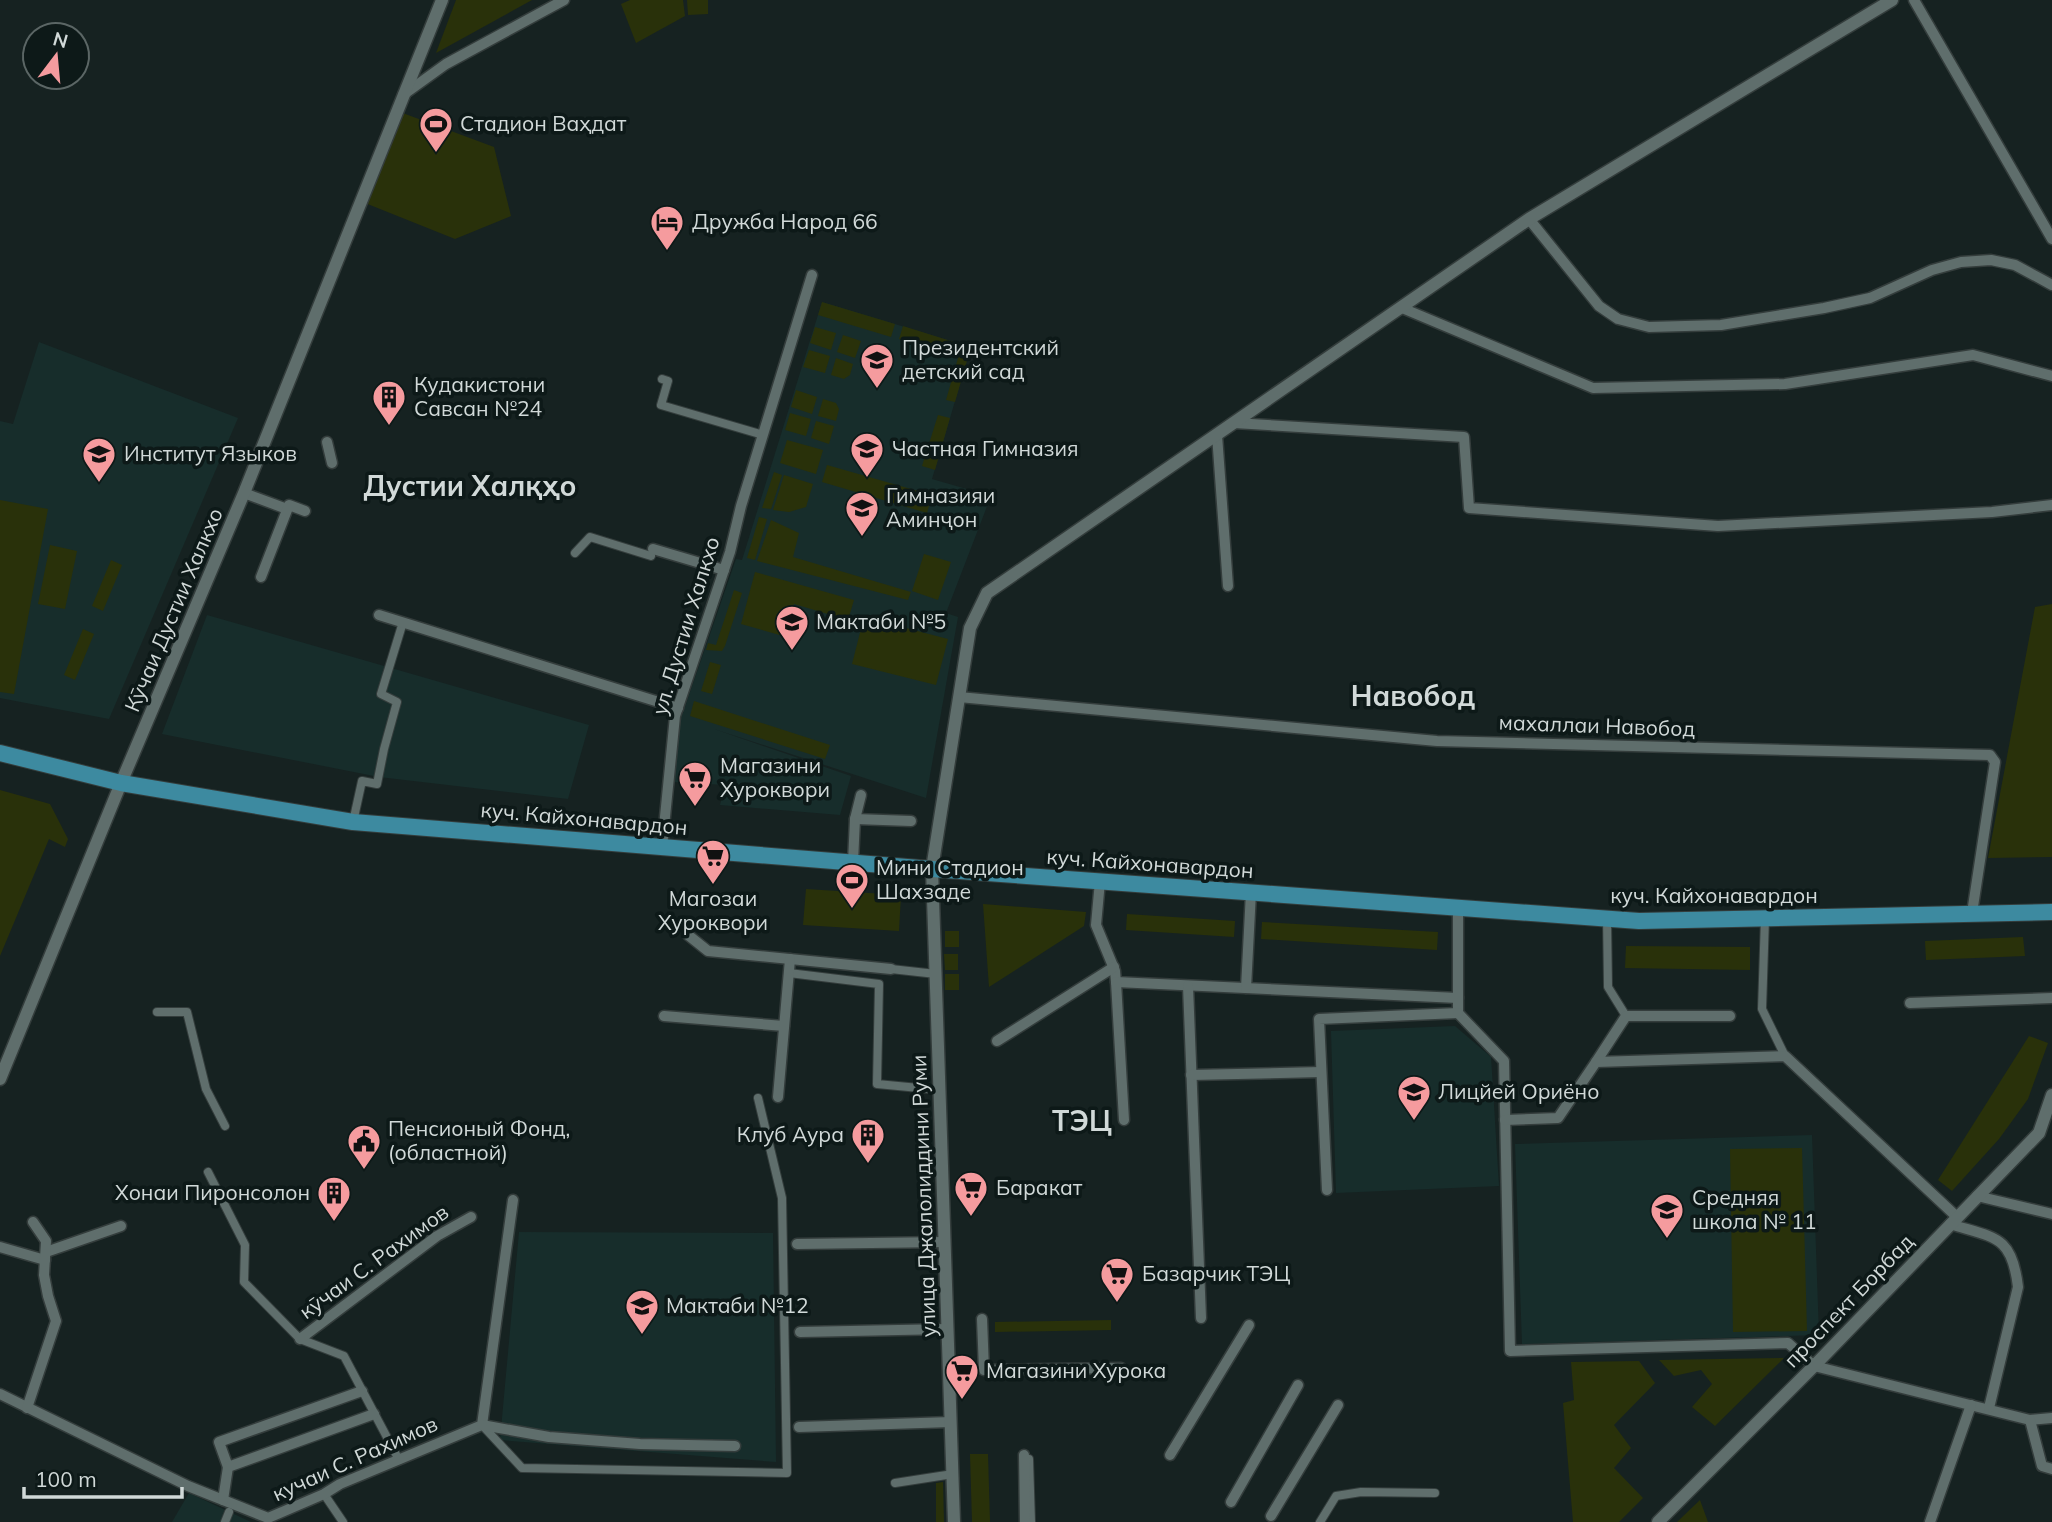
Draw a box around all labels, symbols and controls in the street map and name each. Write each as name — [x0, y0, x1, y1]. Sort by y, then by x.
north arrow — [21, 21, 91, 91]
text: N — [50, 26, 71, 53]
sports icon: Стадион Ваҳдат — [417, 105, 455, 154]
place label: Стадион Ваҳдат — [460, 110, 627, 136]
hotel icon: Дружба Народ 66 — [648, 203, 686, 252]
place label: Дружба Народ 66 — [692, 208, 878, 234]
place label: Президентский детский сад — [902, 334, 1059, 384]
school or university icon: Президентский детский сад — [858, 341, 896, 390]
place label: Кудакистони Савсан №24 — [414, 371, 545, 421]
building icon: Кудакистони Савсан №24 — [370, 378, 408, 427]
school or university icon: Частная Гимназия — [848, 430, 886, 479]
school or university icon: Институт Языков — [80, 435, 118, 484]
place label: Частная Гимназия — [892, 435, 1079, 461]
place label: Институт Языков — [124, 440, 297, 466]
district label: Дустии Халқҳо — [364, 468, 576, 503]
place label: Гимназияи Аминҷон — [886, 482, 995, 532]
school or university icon: Гимназияи Аминҷон — [843, 489, 881, 538]
street label: Кӯчаи Дустии Халкхо — [118, 504, 228, 716]
street label: ул. Дустии Халкхо — [646, 533, 725, 718]
school or university icon: Мактаби №5 — [773, 603, 811, 652]
place label: Мактаби №5 — [816, 608, 946, 634]
district label: Навобод — [1351, 678, 1475, 713]
street label: махаллаи Навобод — [1498, 709, 1696, 741]
place label: Магазини Хуроквори — [720, 752, 830, 802]
supermarket icon: Магазини Хуроквори — [676, 759, 714, 808]
street label: куч. Кайхонавардон — [480, 796, 689, 840]
supermarket icon: Магозаи Хуроквори — [694, 837, 732, 886]
street label: куч. Кайхонавардон — [1046, 843, 1254, 883]
place label: Мини Стадион Шахзаде — [876, 854, 1024, 904]
sports icon: Мини Стадион Шахзаде — [833, 861, 871, 910]
street label: куч. Кайхонавардон — [1610, 882, 1818, 908]
place label: Магозаи Хуроквори — [658, 885, 768, 935]
street label: улица Джалолиддини Руми — [905, 1054, 941, 1338]
school or university icon: Лицйей Ориёно — [1395, 1073, 1433, 1122]
place label: Лицйей Ориёно — [1438, 1078, 1599, 1104]
district label: ТЭЦ — [1052, 1103, 1112, 1138]
place label: Пенсионый Фонд, (областной) — [388, 1115, 570, 1165]
building icon: Клуб Аура — [849, 1116, 887, 1165]
place label: Клуб Аура — [737, 1121, 844, 1147]
public building icon: Пенсионый Фонд, (областной) — [345, 1122, 383, 1171]
supermarket icon: Баракат — [952, 1169, 990, 1218]
building icon: Хонаи Пиронсолон — [315, 1174, 353, 1223]
place label: Баракат — [996, 1174, 1083, 1200]
place label: Хонаи Пиронсолон — [115, 1179, 310, 1205]
place label: Средняя школа № 11 — [1692, 1184, 1817, 1234]
school or university icon: Средняя школа № 11 — [1648, 1191, 1686, 1240]
street label: кӯчаи С. Рахимов — [294, 1198, 453, 1324]
street label: проспект Борбад — [1778, 1228, 1919, 1372]
supermarket icon: Базарчик ТЭЦ — [1098, 1255, 1136, 1304]
place label: Базарчик ТЭЦ — [1142, 1260, 1291, 1286]
school or university icon: Мактаби №12 — [623, 1287, 661, 1336]
place label: Мактаби №12 — [666, 1292, 809, 1318]
supermarket icon: Магазини Хурока — [943, 1352, 981, 1401]
place label: Магазини Хурока — [986, 1357, 1166, 1383]
street label: кучаи С. Рахимов — [268, 1410, 441, 1506]
scale bar — [24, 1456, 182, 1500]
text: 100 m — [35, 1466, 97, 1492]

